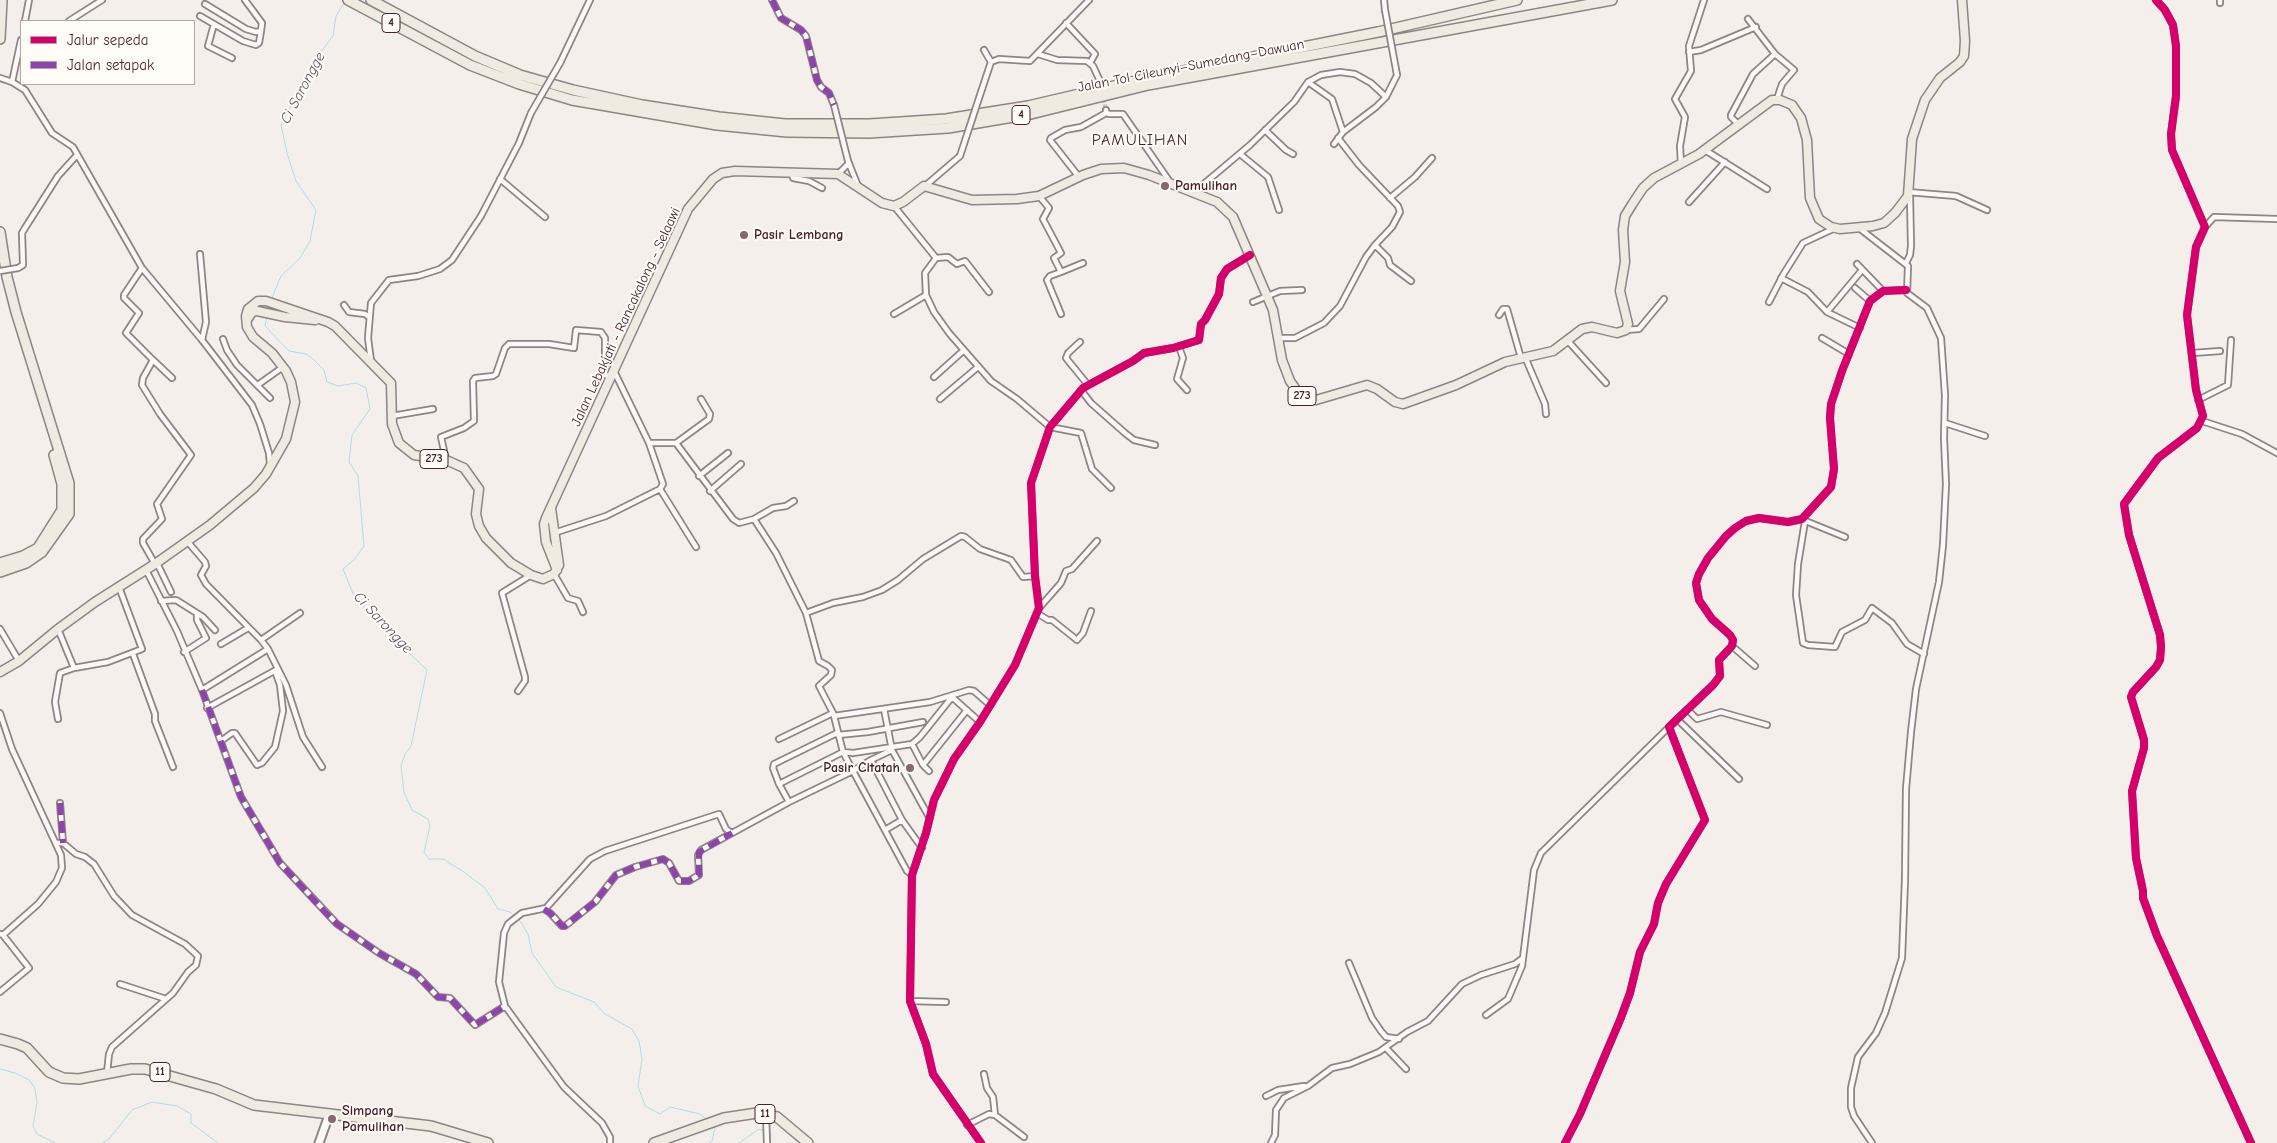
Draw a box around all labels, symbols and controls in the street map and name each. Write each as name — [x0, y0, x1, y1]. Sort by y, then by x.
road number: 4 — [382, 13, 400, 32]
legend — [20, 20, 195, 85]
text: Jalur sepeda — [67, 31, 148, 49]
street label: Jalan Tol Cileunyi–Sumedang–Dawuan — [1076, 36, 1306, 96]
water label: Ci Sarongge — [277, 49, 329, 127]
text: Jalan setapak — [67, 56, 154, 74]
road number: 4 — [1012, 106, 1030, 124]
district label: PAMULIHAN — [1091, 130, 1189, 150]
place label: Pamulihan — [1175, 178, 1237, 194]
marker: Pamulihan — [1159, 180, 1171, 192]
street label: Jalan Lebakjati - Rancakalong - Selaawi — [568, 205, 684, 429]
place label: Pasir Lembang — [754, 227, 844, 243]
marker: Pasir Lembang — [738, 229, 750, 241]
road number: 273 — [1288, 386, 1316, 406]
road number: 273 — [420, 449, 448, 468]
water label: Ci Sarongge — [350, 588, 416, 658]
place label: Pasir Citatah — [823, 760, 900, 776]
marker: Pasir Citatah — [904, 762, 916, 774]
road number: 11 — [150, 1062, 170, 1082]
place label: Simpang Pamulihan — [342, 1103, 404, 1136]
road number: 11 — [755, 1104, 775, 1124]
marker: Simpang Pamulihan — [326, 1113, 338, 1125]

